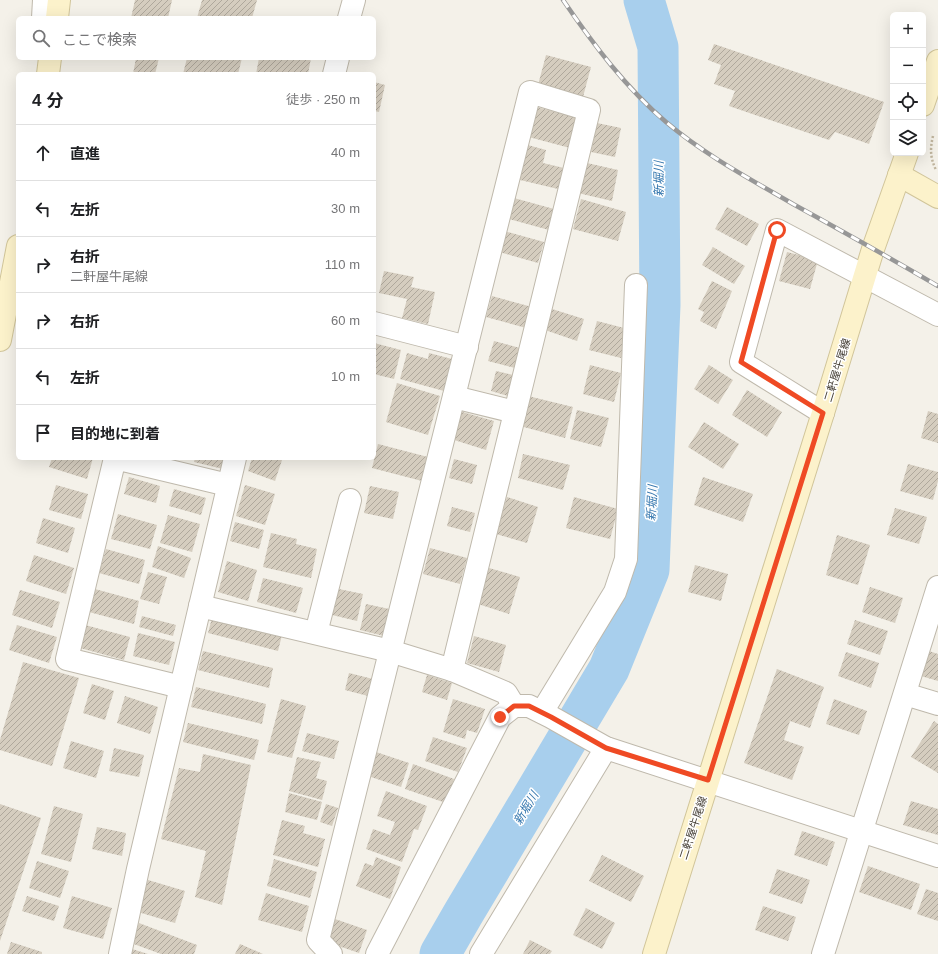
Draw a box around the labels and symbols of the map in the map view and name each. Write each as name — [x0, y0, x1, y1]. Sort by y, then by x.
water label: 新堀川 — [652, 159, 666, 197]
route start — [768, 221, 786, 239]
street label: 二軒屋牛尾線 — [822, 337, 852, 403]
water label: 新堀川 — [644, 483, 660, 521]
route end — [491, 708, 509, 726]
water label: 新堀川 — [511, 787, 542, 827]
street label: 二軒屋牛尾線 — [677, 795, 709, 861]

